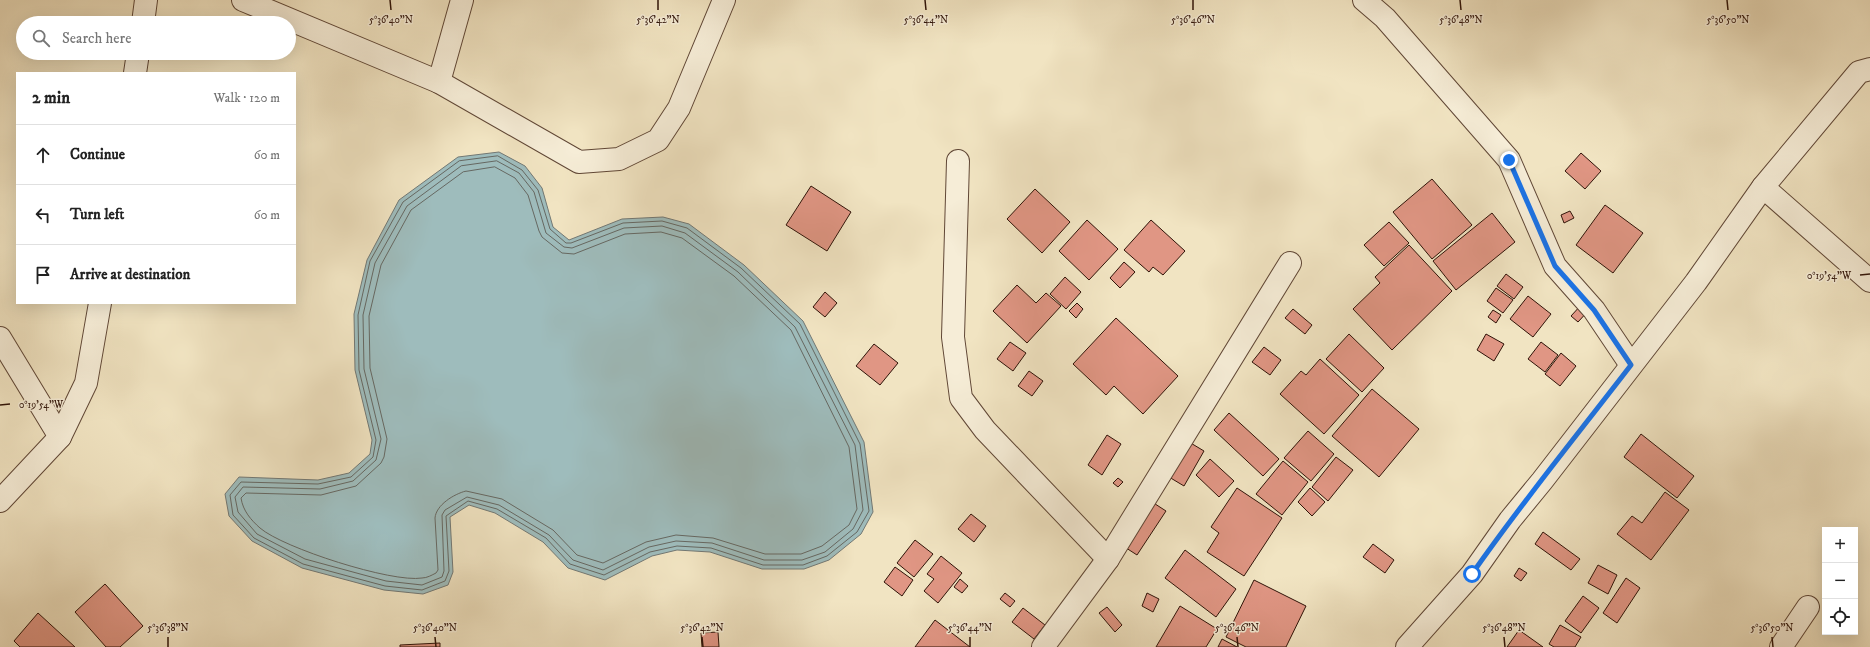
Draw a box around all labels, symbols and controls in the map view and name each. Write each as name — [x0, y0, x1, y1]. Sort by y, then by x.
text: 5°36'40"N — [369, 14, 413, 26]
text: 5°36'42"N — [636, 14, 680, 26]
text: 5°36'44"N — [904, 14, 948, 26]
text: 5°36'46"N — [1171, 14, 1215, 26]
text: 5°36'48"N — [1439, 14, 1483, 26]
text: 5°36'50"N — [1706, 14, 1750, 26]
search box — [16, 16, 296, 60]
icon: search — [30, 27, 52, 49]
text: Search here — [62, 29, 131, 48]
text: 2 min — [32, 87, 70, 109]
text: Walk · 120 m — [214, 90, 280, 106]
icon: ahead — [32, 144, 54, 166]
text: Continue — [70, 145, 125, 164]
text: 60 m — [254, 147, 280, 163]
route end — [1500, 151, 1518, 169]
icon: left — [32, 204, 54, 226]
text: Turn left — [70, 205, 124, 224]
text: 60 m — [254, 207, 280, 223]
icon: arrive — [32, 264, 54, 286]
text: Arrive at destination — [70, 265, 190, 284]
text: 0°19'54"W — [1807, 270, 1852, 282]
text: 0°19'54"W — [19, 399, 64, 411]
map controls — [1822, 527, 1858, 635]
button: + — [1822, 527, 1858, 563]
button: − — [1822, 563, 1858, 599]
route start — [1463, 565, 1481, 583]
button: locate — [1822, 599, 1858, 635]
text: 5°36'38"N — [147, 622, 189, 634]
text: 5°36'40"N — [413, 622, 457, 634]
text: 5°36'42"N — [680, 622, 724, 634]
text: 5°36'44"N — [948, 622, 992, 634]
text: 5°36'46"N — [1215, 622, 1259, 634]
text: 5°36'48"N — [1482, 622, 1526, 634]
text: 5°36'50"N — [1750, 622, 1794, 634]

